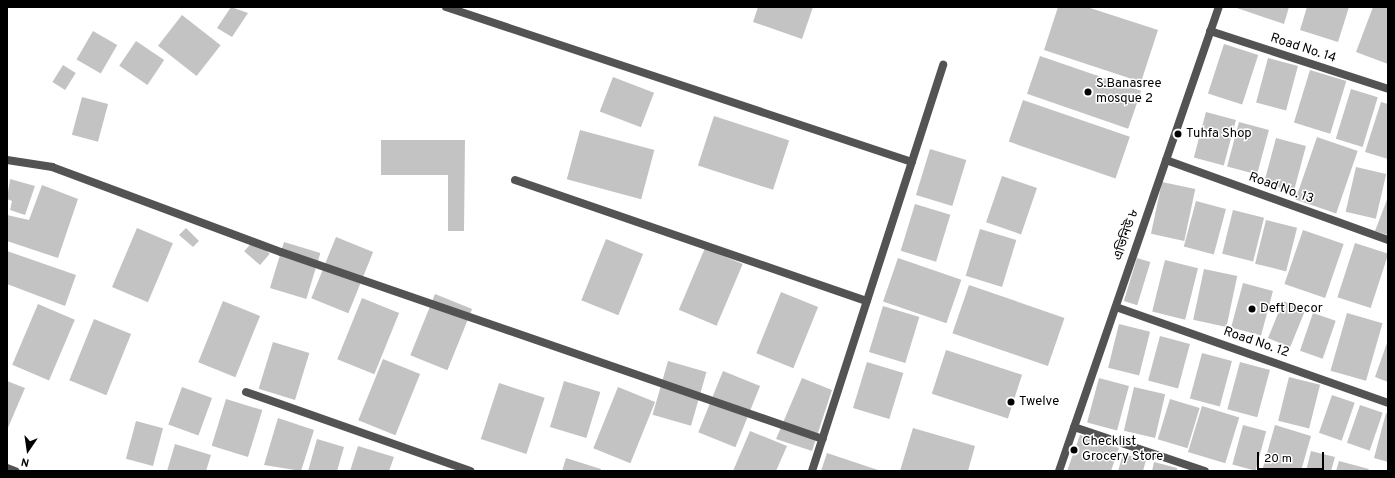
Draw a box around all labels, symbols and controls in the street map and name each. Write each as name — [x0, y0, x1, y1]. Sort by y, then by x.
street label: Road No. 14 — [1268, 31, 1338, 67]
place label: S.Banasree mosque 2 — [1096, 77, 1161, 108]
marker: S.Banasree mosque 2 — [1083, 87, 1093, 97]
place label: Tuhfa Shop — [1186, 126, 1252, 142]
marker: Tuhfa Shop — [1173, 129, 1183, 139]
street label: Road No. 13 — [1246, 170, 1316, 208]
street label: এভিনিউ ৮ — [1111, 207, 1143, 263]
place label: Deft Decor — [1260, 301, 1323, 317]
marker: Deft Decor — [1247, 304, 1257, 314]
street label: Road No. 12 — [1221, 325, 1291, 361]
place label: Twelve — [1019, 394, 1059, 410]
marker: Twelve — [1006, 397, 1016, 407]
north arrow — [8, 430, 48, 470]
place label: Checklist Grocery Store — [1082, 435, 1163, 466]
scale bar — [1259, 444, 1326, 470]
marker: Checklist Grocery Store — [1069, 445, 1079, 455]
text: 20 m — [1264, 451, 1292, 467]
text: N — [20, 454, 31, 469]

